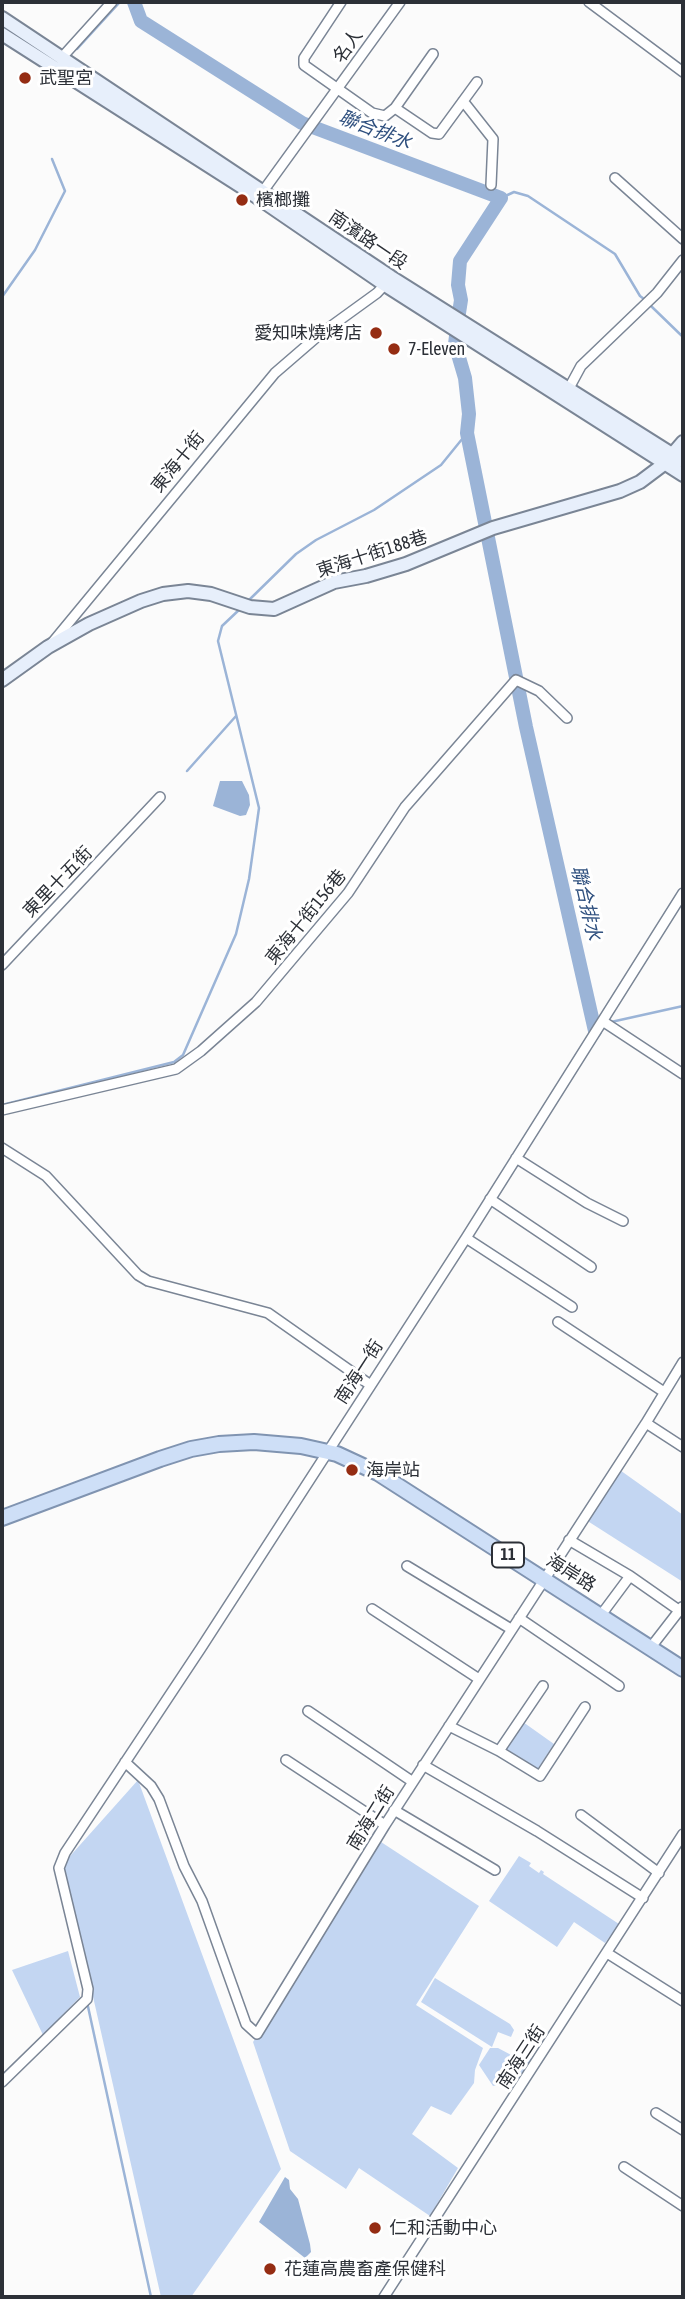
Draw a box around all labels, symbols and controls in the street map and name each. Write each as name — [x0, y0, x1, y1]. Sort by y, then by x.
street label: 名人 — [329, 25, 367, 67]
place label: 武聖宮 — [39, 67, 93, 89]
marker: 武聖宮 — [17, 70, 33, 86]
water label: 聯合排水 — [335, 106, 415, 154]
place label: 檳榔攤 — [256, 189, 310, 211]
marker: 檳榔攤 — [234, 192, 250, 208]
street label: 南濱路一段 — [325, 206, 411, 274]
place label: 愛知味燒烤店 — [254, 322, 362, 344]
marker: 愛知味燒烤店 — [368, 325, 384, 341]
place label: 7-Eleven — [408, 338, 465, 360]
marker: 7-Eleven — [386, 341, 402, 357]
street label: 東海十街 — [147, 427, 209, 497]
street label: 東海十街188巷 — [314, 526, 430, 582]
street label: 東里十五街 — [19, 842, 97, 922]
water label: 聯合排水 — [566, 863, 606, 943]
street label: 東海十街156巷 — [261, 865, 351, 969]
street label: 南海一街 — [330, 1336, 388, 1408]
place label: 海岸站 — [366, 1459, 420, 1481]
marker: 海岸站 — [344, 1462, 360, 1478]
road number: 11 — [492, 1542, 524, 1568]
street label: 海岸路 — [542, 1550, 600, 1596]
street label: 南海二街 — [343, 1782, 399, 1854]
street label: 南海三街 — [492, 2021, 550, 2093]
place label: 仁和活動中心 — [389, 2217, 497, 2239]
marker: 仁和活動中心 — [367, 2220, 383, 2236]
place label: 花蓮高農畜產保健科 — [284, 2258, 446, 2280]
marker: 花蓮高農畜產保健科 — [262, 2261, 278, 2277]

